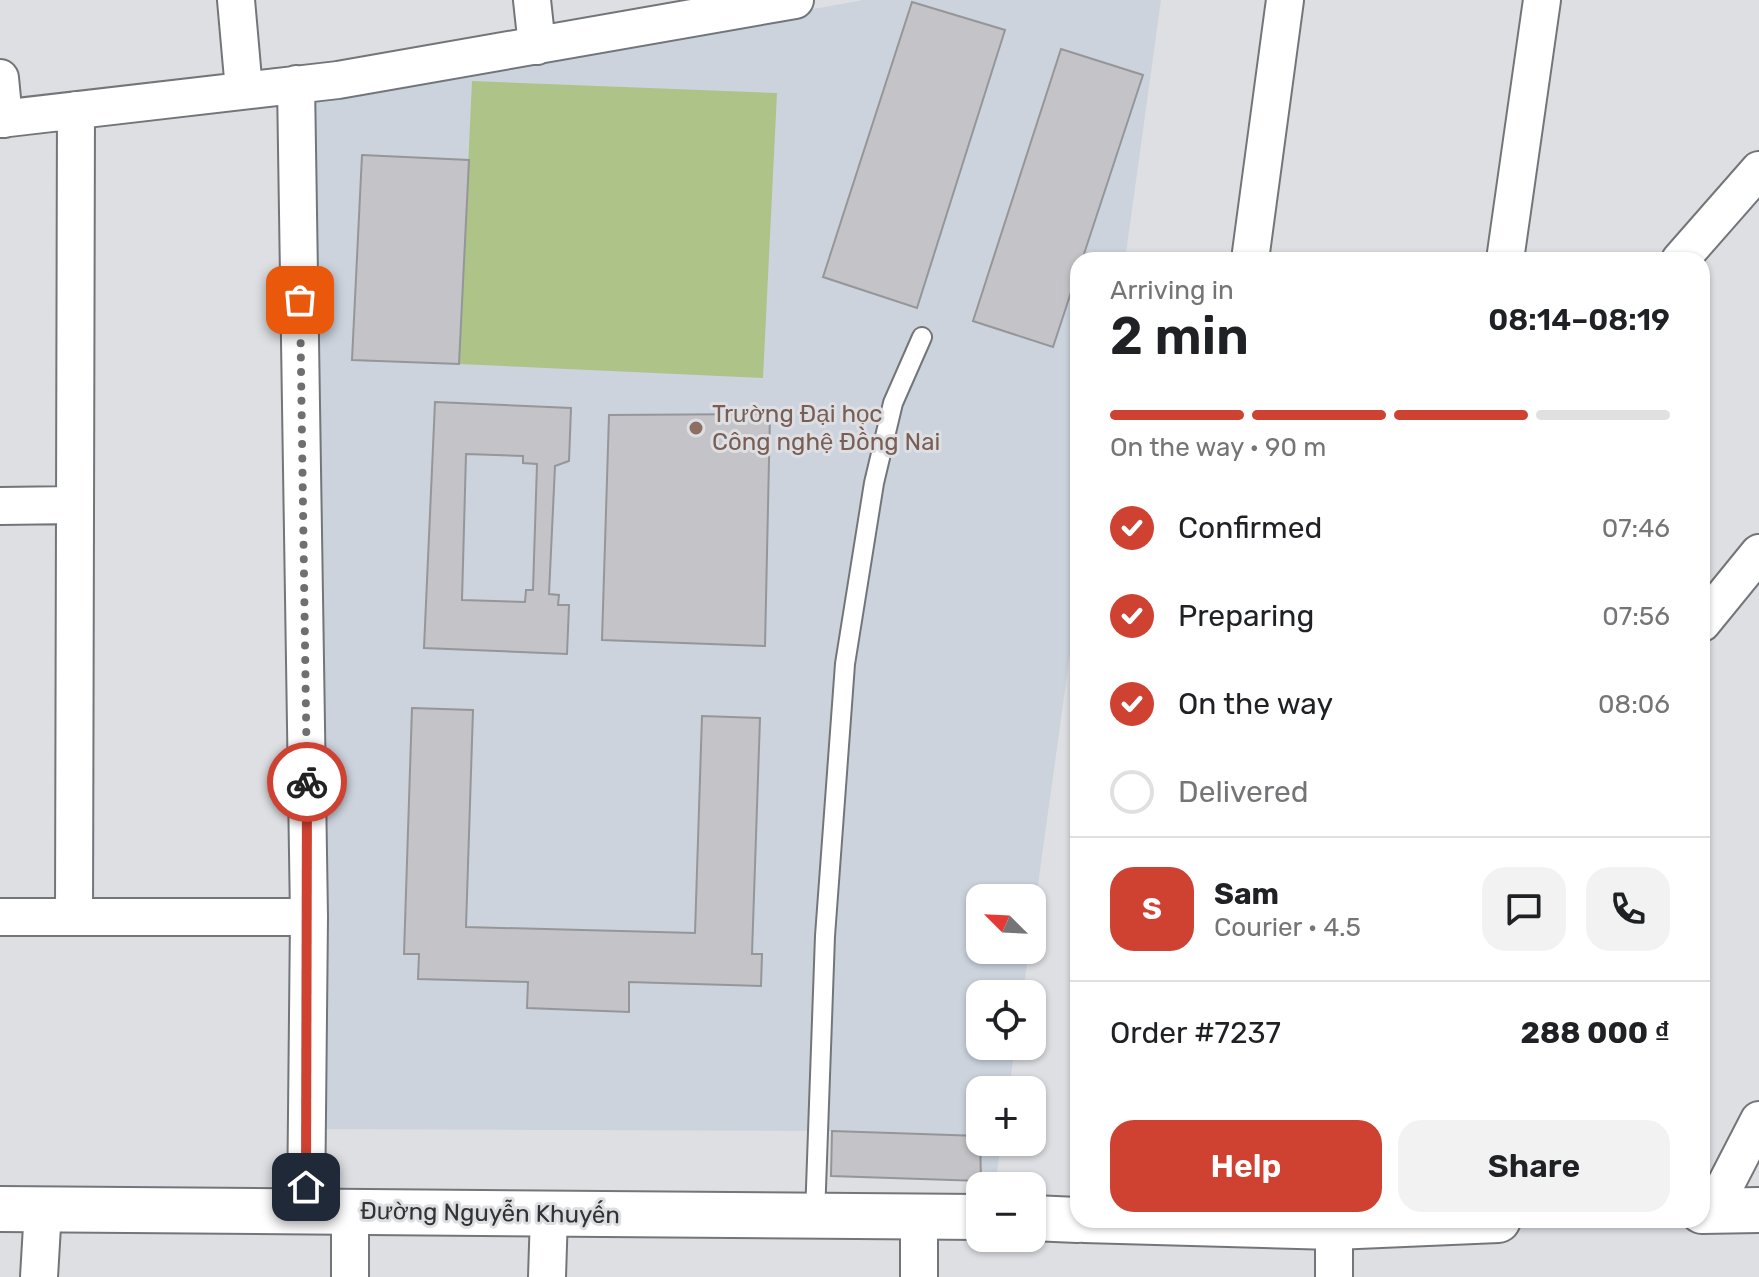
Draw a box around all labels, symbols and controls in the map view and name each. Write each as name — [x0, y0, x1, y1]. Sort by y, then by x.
pin — [266, 266, 334, 334]
text: Arriving in — [1110, 275, 1234, 306]
icon: bag — [278, 278, 322, 322]
text: 08:14–08:19 — [1488, 302, 1670, 338]
text: 2 min — [1110, 305, 1249, 367]
place label: Trường Đại học Công nghệ Đồng Nai — [712, 400, 940, 456]
marker: Trường Đại học Công nghệ Đồng Nai — [687, 419, 705, 437]
text: On the way · 90 m — [1110, 432, 1326, 463]
icon: check — [1110, 506, 1154, 550]
text: Confirmed — [1178, 510, 1322, 546]
text: 07:46 — [1602, 513, 1670, 544]
icon: check — [1110, 594, 1154, 638]
text: Preparing — [1178, 598, 1314, 634]
text: 07:56 — [1602, 601, 1670, 632]
icon: check — [1110, 682, 1154, 726]
text: On the way — [1178, 686, 1333, 722]
text: 08:06 — [1598, 689, 1670, 720]
courier — [267, 742, 347, 822]
icon: bike — [285, 760, 329, 804]
text: Delivered — [1178, 774, 1309, 810]
button: chat — [1482, 867, 1566, 951]
button: phone — [1586, 867, 1670, 951]
text: Sam — [1214, 876, 1279, 912]
north arrow — [966, 884, 1046, 964]
map controls — [966, 884, 1046, 1252]
text: S — [1142, 891, 1162, 927]
text: Courier · 4.5 — [1214, 912, 1361, 943]
button: locate — [966, 980, 1046, 1060]
text: Order #7237 — [1110, 1015, 1281, 1051]
text: 288 000 ₫ — [1521, 1015, 1670, 1051]
button: + — [966, 1076, 1046, 1156]
button: Help — [1110, 1120, 1382, 1212]
button: Share — [1398, 1120, 1670, 1212]
pin — [272, 1153, 340, 1221]
icon: home — [284, 1165, 328, 1209]
button: − — [966, 1172, 1046, 1252]
street label: Đường Nguyễn Khuyến — [360, 1195, 620, 1229]

